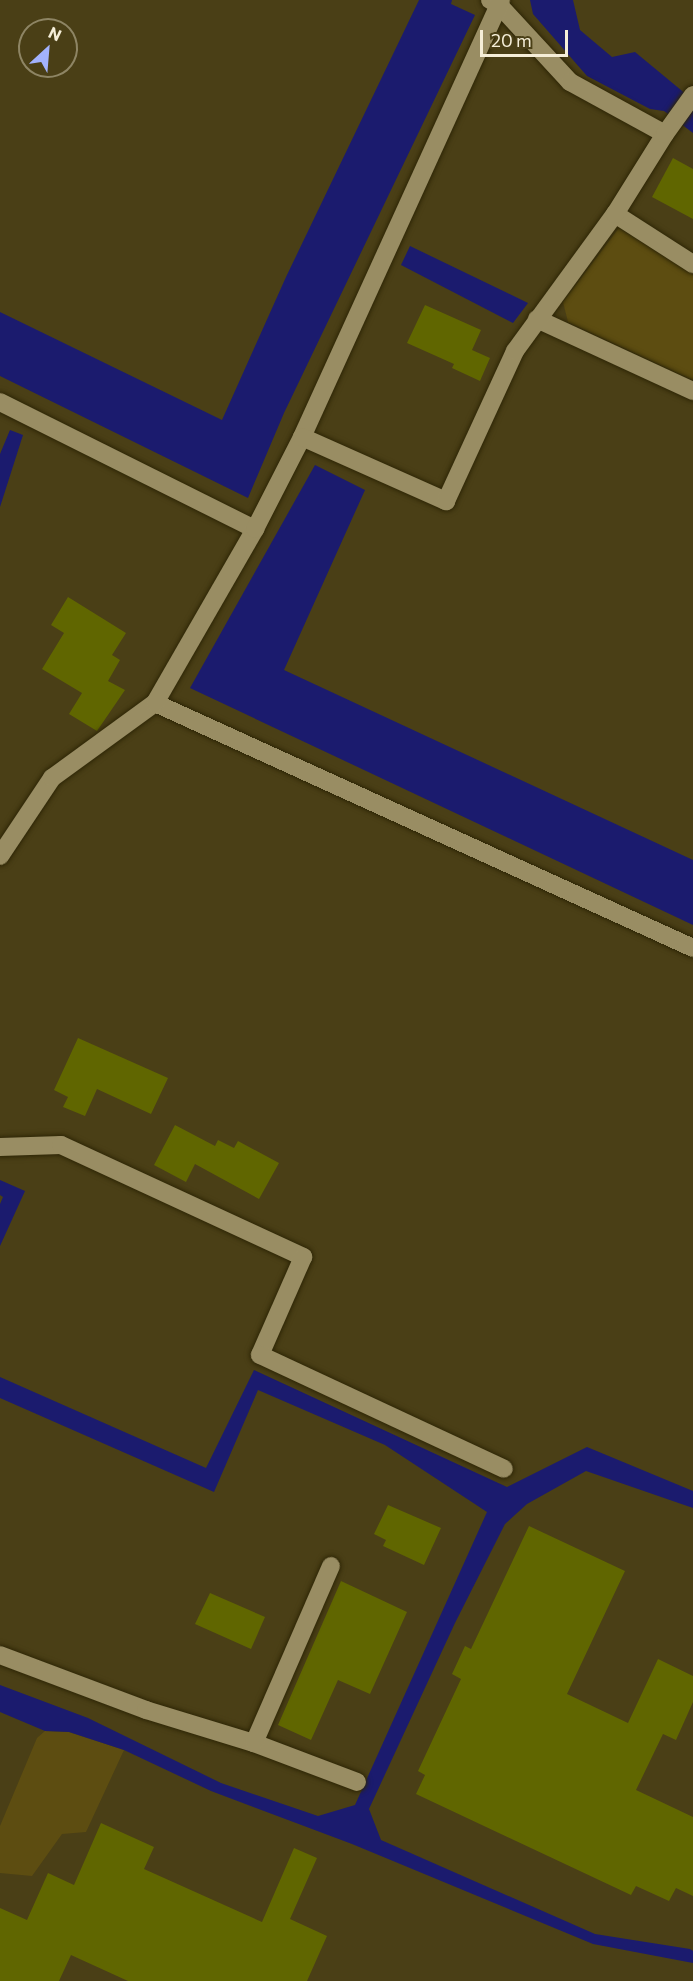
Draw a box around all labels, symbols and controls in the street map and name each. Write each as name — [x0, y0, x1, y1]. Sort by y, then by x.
north arrow — [18, 18, 78, 78]
scale bar — [483, 18, 572, 56]
text: N — [46, 22, 65, 44]
text: 20 m — [491, 29, 532, 51]

